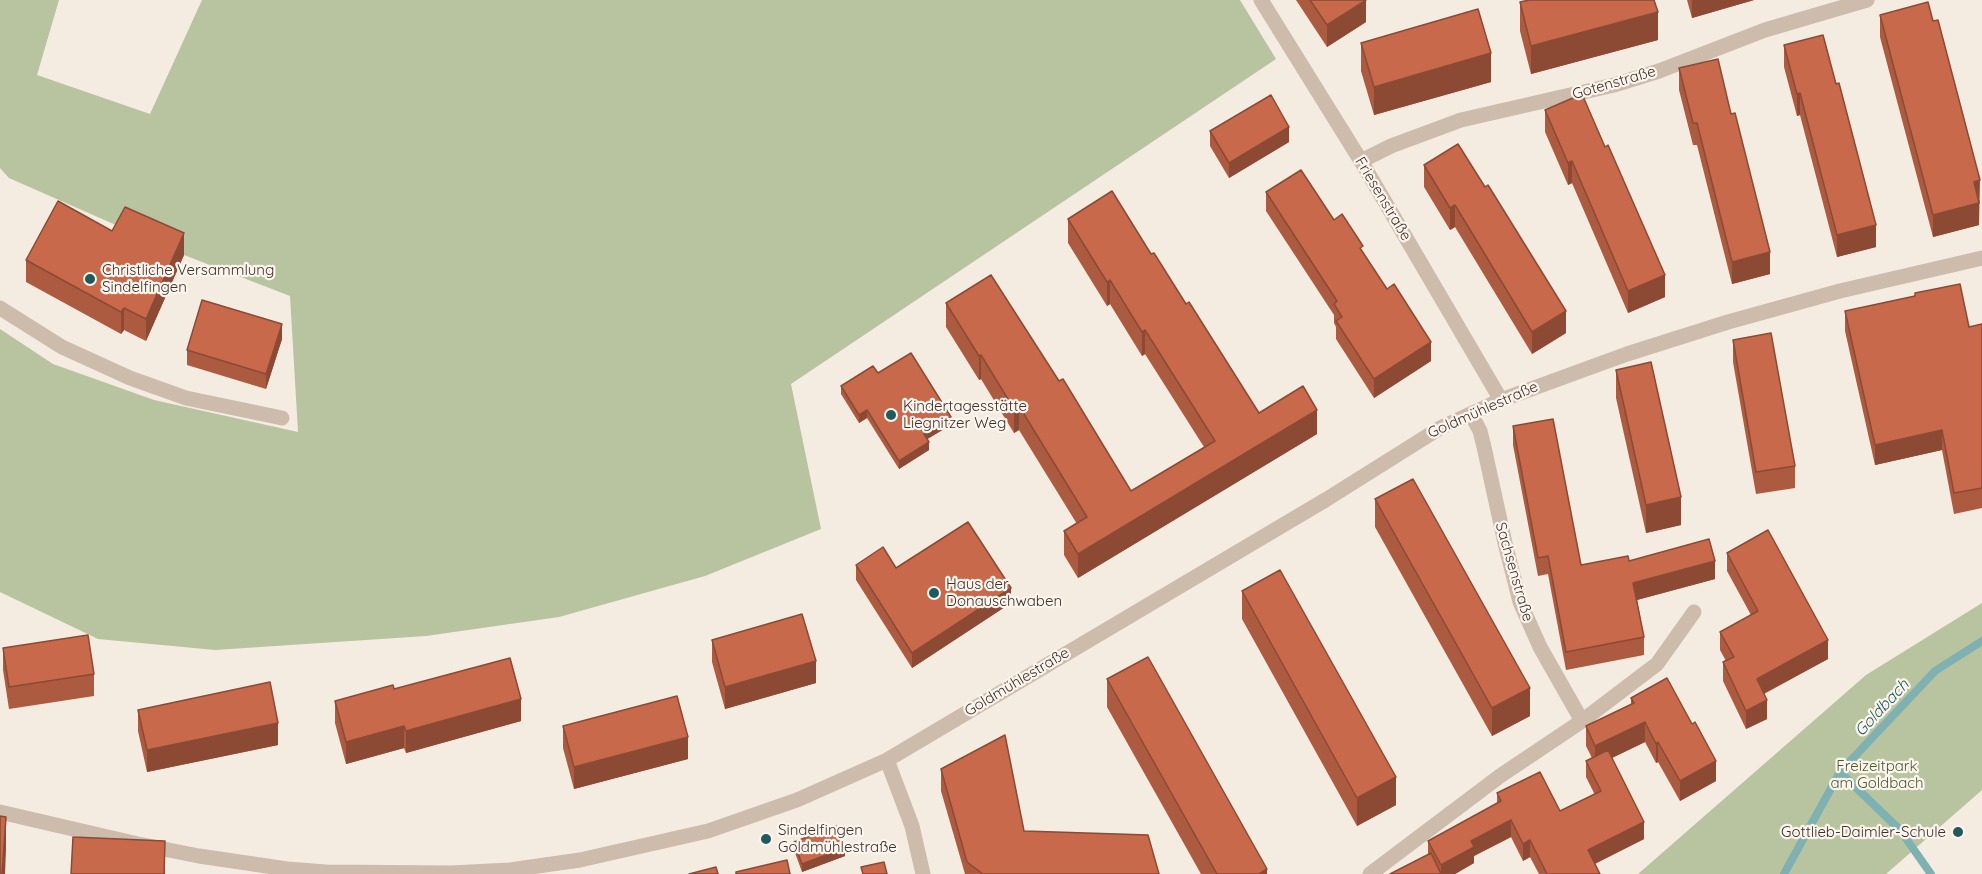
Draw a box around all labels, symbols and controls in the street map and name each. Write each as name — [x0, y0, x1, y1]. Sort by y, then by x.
street label: Gotenstraße — [1570, 62, 1658, 104]
street label: Friesenstraße — [1351, 154, 1415, 244]
place label: Christliche Versammlung Sindelfingen — [102, 261, 274, 296]
marker: Christliche Versammlung Sindelfingen — [83, 272, 97, 286]
street label: Goldmühlestraße — [1425, 378, 1541, 442]
place label: Kindertagesstätte Liegnitzer Weg — [903, 397, 1027, 432]
marker: Kindertagesstätte Liegnitzer Weg — [884, 408, 898, 422]
street label: Sachsenstraße — [1491, 520, 1537, 624]
place label: Haus der Donauschwaben — [946, 575, 1062, 610]
marker: Haus der Donauschwaben — [927, 586, 941, 600]
street label: Goldmühlestraße — [961, 644, 1073, 720]
water label: Goldbach — [1851, 676, 1913, 740]
park label: Freizeitpark am Goldbach — [1830, 757, 1924, 792]
place label: Sindelfingen Goldmühlestraße — [778, 821, 897, 856]
place label: Gottlieb-Daimler-Schule — [1781, 823, 1946, 841]
marker: Gottlieb-Daimler-Schule — [1951, 825, 1965, 839]
marker: Sindelfingen Goldmühlestraße — [759, 832, 773, 846]

